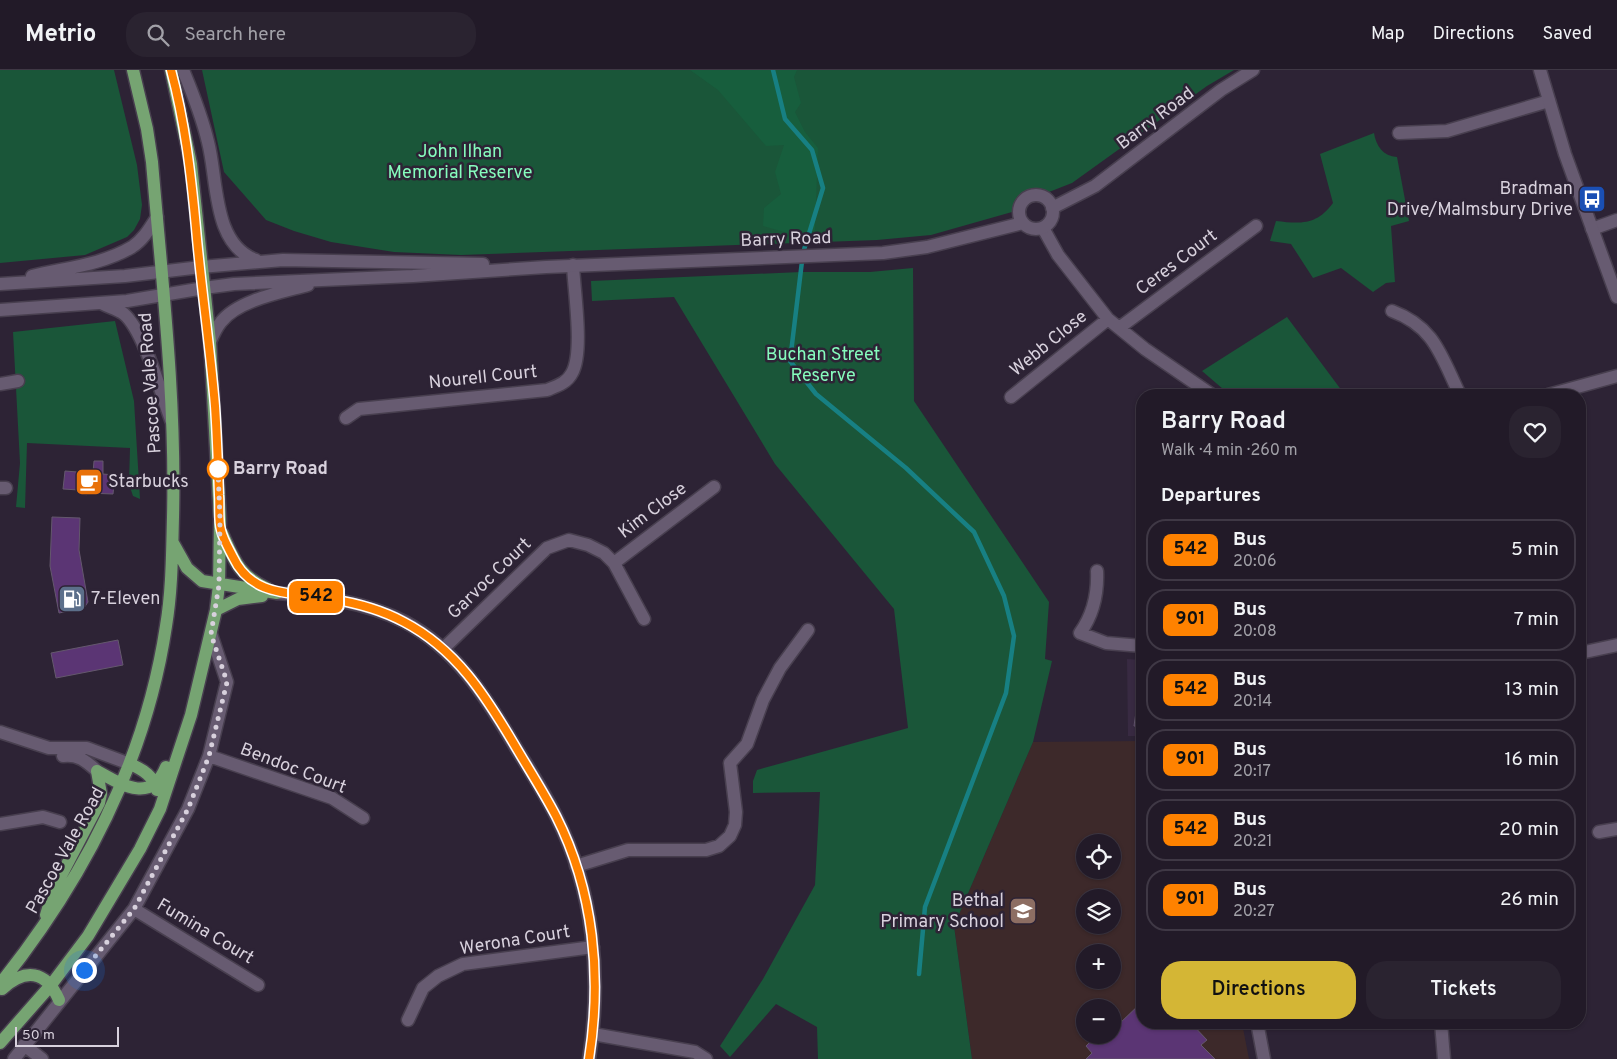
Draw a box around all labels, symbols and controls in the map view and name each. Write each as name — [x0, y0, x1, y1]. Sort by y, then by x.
search box — [126, 12, 476, 57]
text: Metrio — [25, 20, 96, 50]
icon: search — [144, 21, 172, 49]
text: Search here — [184, 23, 286, 47]
text: Map — [1371, 23, 1405, 46]
text: Directions — [1433, 23, 1515, 46]
text: Saved — [1543, 23, 1592, 46]
street label: Barry Road — [1113, 82, 1199, 156]
park label: John Ilhan Memorial Reserve — [388, 141, 532, 185]
place label: Bradman Drive/Malmsbury Drive — [1387, 178, 1573, 222]
bus stop icon: Bradman Drive/Malmsbury Drive — [1577, 184, 1607, 214]
street label: Ceres Court — [1132, 225, 1222, 301]
street label: Barry Road — [740, 227, 832, 253]
street label: Webb Close — [1006, 306, 1092, 382]
street label: Pascoe Vale Road — [135, 312, 167, 454]
park label: Buchan Street Reserve — [766, 344, 880, 388]
street label: Nourell Court — [428, 361, 538, 395]
button: heart — [1509, 406, 1561, 458]
text: Barry Road — [1161, 407, 1286, 437]
text: Walk · 4 min · 260 m — [1161, 441, 1297, 461]
marker: Barry Road — [207, 458, 229, 480]
place label: Barry Road — [233, 458, 328, 481]
cafe icon: Starbucks — [74, 467, 104, 497]
place label: Starbucks — [108, 471, 189, 494]
street label: Kim Close — [614, 478, 692, 544]
text: Departures — [1161, 484, 1261, 508]
text: Bus — [1233, 528, 1267, 552]
street label: Garvoc Court — [443, 533, 537, 625]
text: 542 — [1174, 538, 1207, 561]
text: 5 min — [1511, 538, 1559, 562]
text: 20:06 — [1233, 552, 1277, 572]
line badge: 542 — [287, 581, 345, 613]
fuel station icon: 7-Eleven — [57, 584, 87, 614]
text: 542 — [299, 585, 333, 608]
place label: 7-Eleven — [91, 588, 160, 611]
text: Bus — [1233, 598, 1267, 622]
text: 901 — [1175, 608, 1206, 631]
text: 7 min — [1514, 608, 1559, 632]
text: 20:08 — [1233, 622, 1277, 642]
text: Bus — [1233, 668, 1267, 692]
text: 542 — [1174, 678, 1207, 701]
text: 13 min — [1504, 678, 1559, 702]
text: 20:14 — [1233, 692, 1272, 712]
street label: Bendoc Court — [237, 738, 349, 800]
text: Bus — [1233, 738, 1267, 762]
text: 901 — [1175, 748, 1206, 771]
text: 16 min — [1504, 748, 1559, 772]
text: 20:17 — [1233, 762, 1271, 782]
street label: Pascoe Vale Road — [22, 783, 110, 919]
text: Bus — [1233, 808, 1267, 832]
text: 542 — [1174, 818, 1207, 841]
text: 20 min — [1499, 818, 1559, 842]
text: 20:21 — [1233, 832, 1272, 852]
map controls — [1076, 834, 1121, 1044]
button: locate — [1076, 834, 1121, 879]
text: Bus — [1233, 878, 1267, 902]
text: 901 — [1175, 888, 1206, 911]
text: 26 min — [1500, 888, 1559, 912]
button: layers — [1076, 889, 1121, 934]
place label: Bethal Primary School — [880, 890, 1004, 934]
street label: Fumina Court — [152, 894, 258, 970]
school or university icon: Bethal Primary School — [1008, 896, 1038, 926]
text: 20:27 — [1233, 902, 1275, 922]
street label: Werona Court — [458, 921, 572, 961]
button: + — [1076, 944, 1121, 989]
your location — [72, 958, 97, 983]
button: Directions — [1161, 961, 1356, 1019]
button: Tickets — [1366, 961, 1561, 1019]
button: − — [1076, 999, 1121, 1044]
scale bar — [15, 1024, 119, 1047]
text: 50 m — [22, 1027, 55, 1044]

